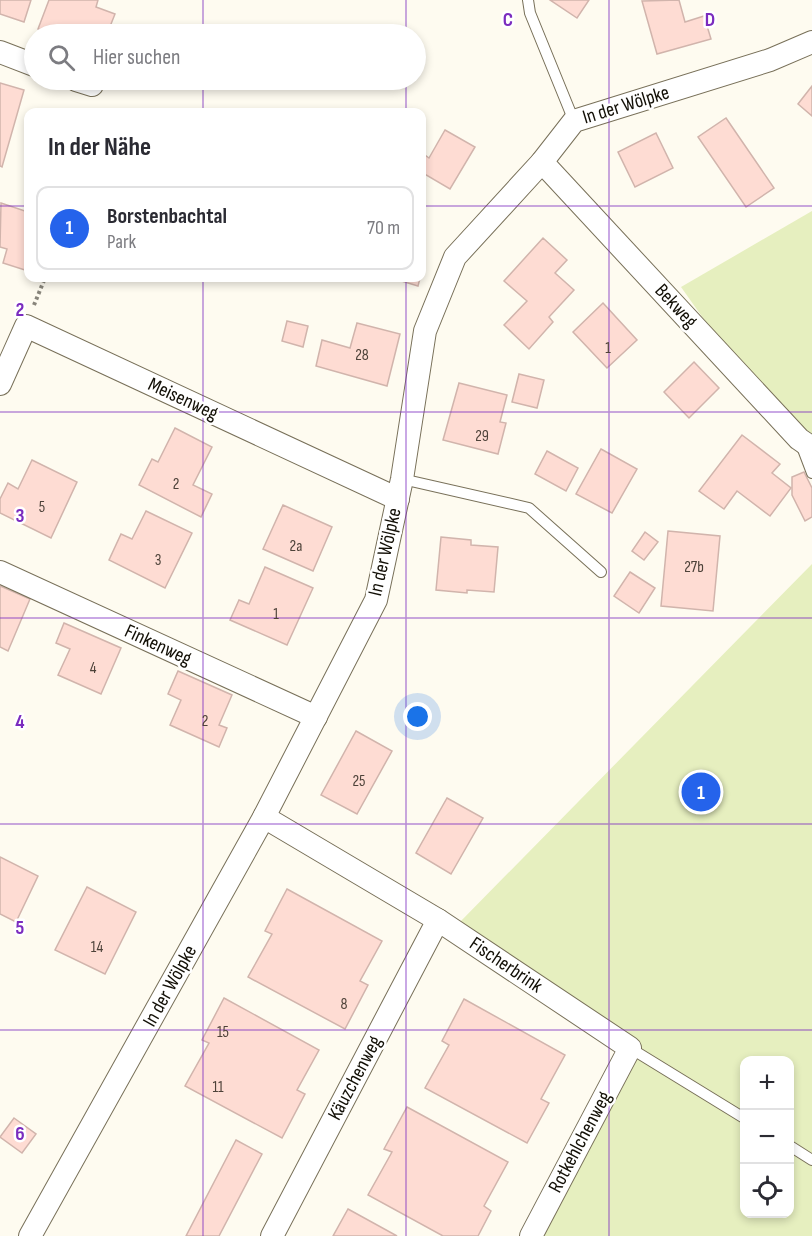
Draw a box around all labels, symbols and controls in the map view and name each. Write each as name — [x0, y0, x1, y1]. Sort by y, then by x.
text: C — [503, 8, 513, 32]
text: D — [705, 8, 715, 32]
search box — [24, 24, 426, 90]
icon: search — [45, 41, 78, 74]
text: Hier suchen — [93, 44, 181, 71]
street label: In der Wölpke — [580, 80, 672, 130]
text: In der Nähe — [48, 132, 151, 163]
text: Borstenbachtal — [107, 203, 227, 230]
text: 1 — [66, 216, 73, 240]
text: 70 m — [367, 216, 400, 240]
text: Park — [107, 230, 136, 254]
street label: Bekweg — [650, 279, 702, 333]
text: 2 — [16, 298, 24, 322]
house number: 1 — [605, 339, 611, 358]
house number: 28 — [355, 346, 369, 365]
street label: Meisenweg — [144, 372, 222, 426]
house number: 29 — [475, 427, 489, 446]
house number: 2 — [173, 475, 179, 494]
house number: 5 — [39, 498, 45, 517]
text: 3 — [16, 504, 25, 528]
street label: In der Wölpke — [363, 506, 407, 598]
house number: 2a — [290, 537, 302, 556]
house number: 3 — [155, 551, 161, 570]
house number: 27b — [684, 558, 704, 577]
house number: 1 — [273, 605, 279, 624]
street label: Finkenweg — [121, 619, 195, 671]
house number: 4 — [90, 659, 97, 678]
your location — [403, 702, 432, 731]
text: 4 — [15, 710, 25, 734]
house number: 2 — [202, 712, 208, 731]
pin: 1 — [682, 770, 720, 814]
house number: 25 — [352, 772, 366, 791]
text: 5 — [16, 916, 25, 940]
street label: Fischerbrink — [465, 932, 547, 998]
house number: 14 — [91, 938, 103, 957]
street label: In der Wölpke — [138, 941, 202, 1031]
house number: 8 — [340, 995, 348, 1014]
house number: 15 — [217, 1023, 229, 1042]
street label: Käuzchenweg — [323, 1032, 387, 1124]
map controls — [740, 1056, 794, 1218]
button: + — [740, 1056, 794, 1110]
house number: 11 — [212, 1078, 224, 1097]
street label: Rotkehlchenweg — [543, 1087, 617, 1197]
button: − — [740, 1110, 794, 1164]
text: 6 — [15, 1122, 25, 1146]
button: locate — [740, 1164, 794, 1218]

